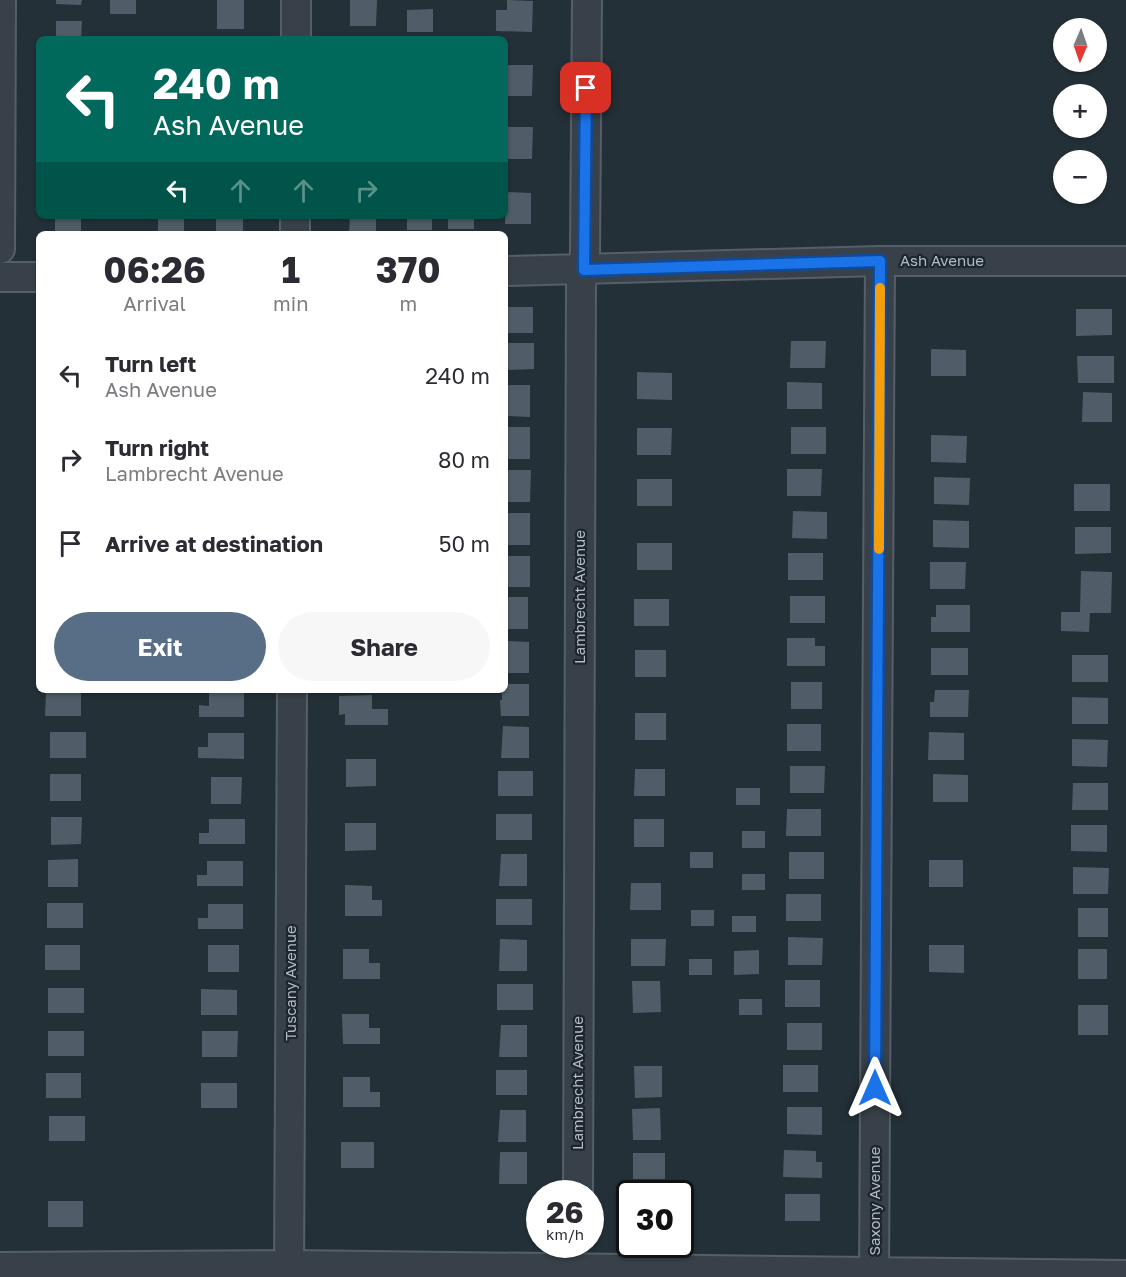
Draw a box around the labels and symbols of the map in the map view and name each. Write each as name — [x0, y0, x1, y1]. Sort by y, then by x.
north arrow — [1053, 18, 1107, 72]
pin — [560, 62, 611, 113]
street label: Ash Avenue — [900, 251, 984, 269]
street label: Lambrecht Avenue — [570, 530, 588, 664]
street label: Tuscany Avenue — [281, 925, 299, 1041]
street label: Lambrecht Avenue — [568, 1016, 586, 1150]
position arrow — [843, 1056, 907, 1120]
street label: Saxony Avenue — [865, 1146, 883, 1256]
speed limit sign: 30 — [616, 1180, 694, 1258]

